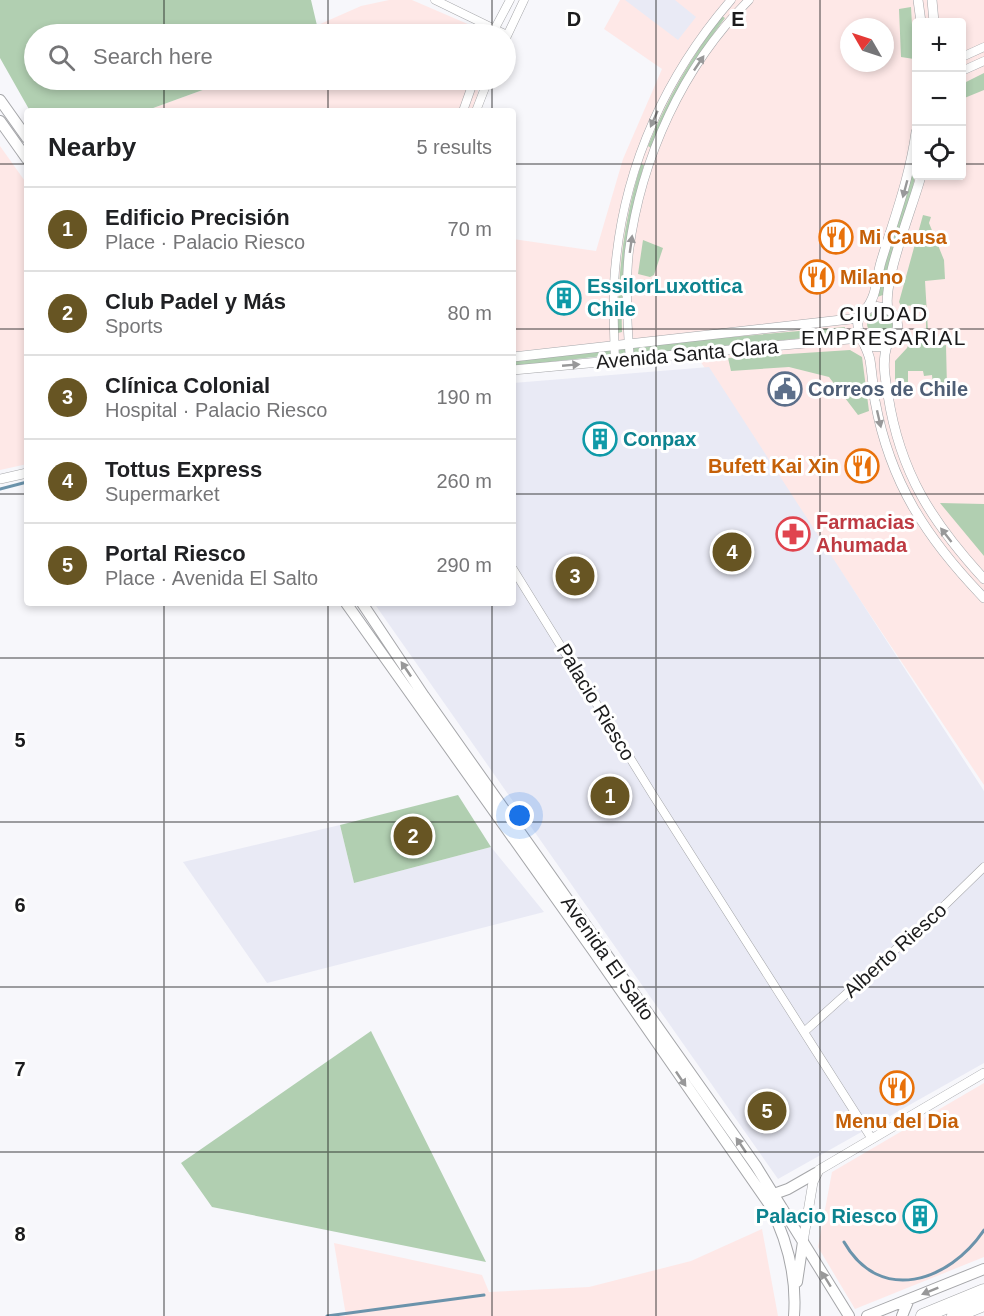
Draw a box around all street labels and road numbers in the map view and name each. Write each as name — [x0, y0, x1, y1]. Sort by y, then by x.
street label: Avenida Santa Clara — [595, 335, 780, 373]
street label: Palacio Riesco — [553, 640, 639, 764]
street label: Avenida El Salto — [557, 892, 659, 1024]
street label: Alberto Riesco — [839, 898, 951, 1002]

